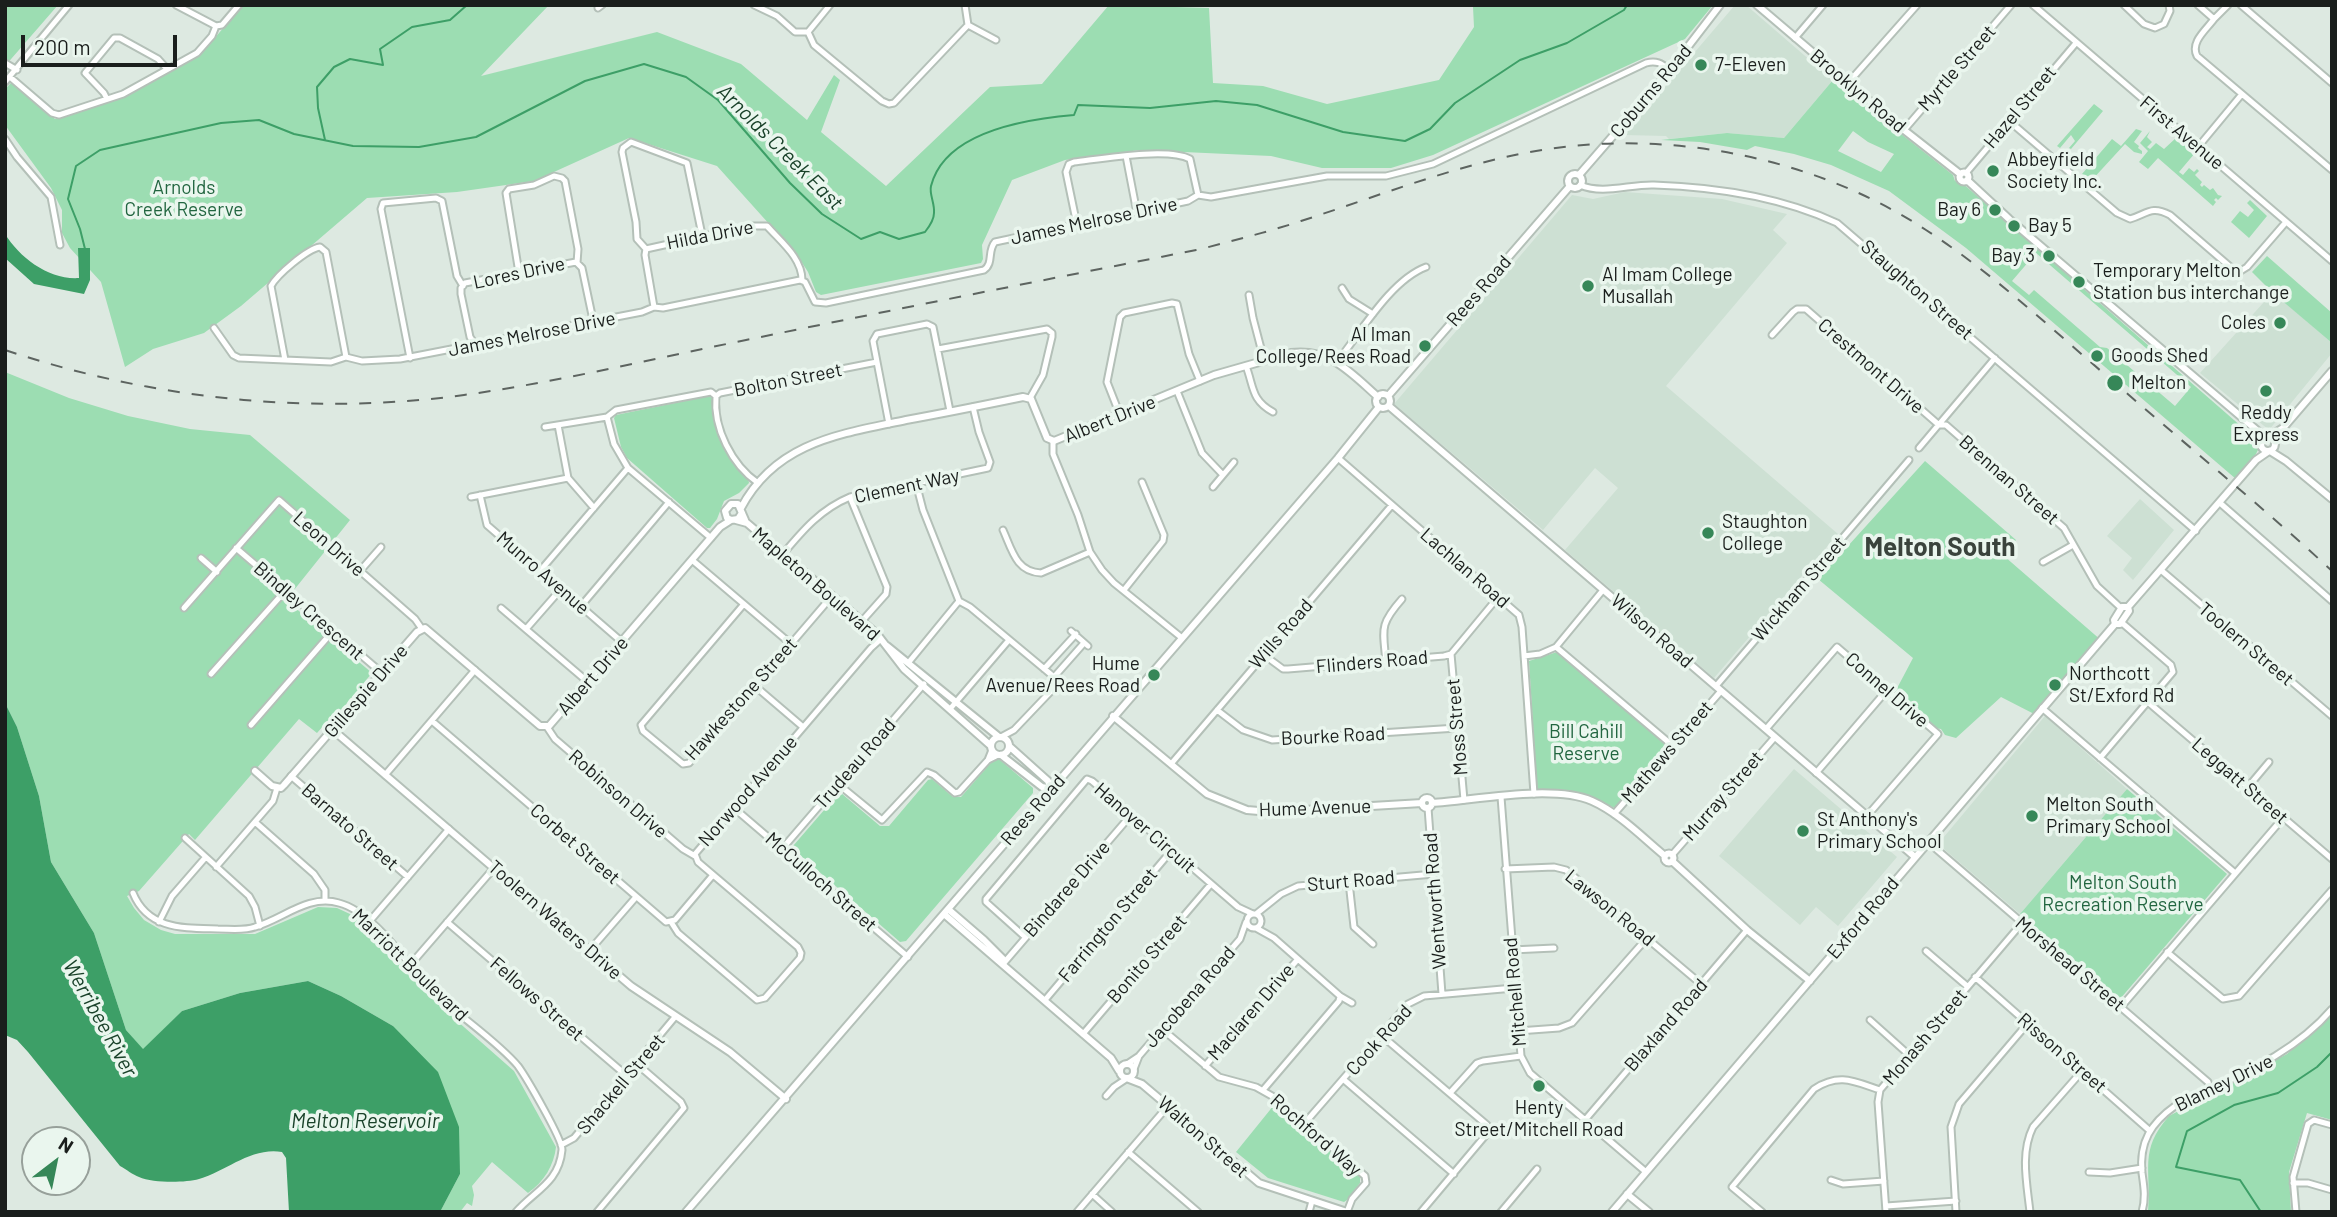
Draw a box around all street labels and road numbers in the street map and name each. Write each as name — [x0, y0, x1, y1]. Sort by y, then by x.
street label: Myrtle Street — [1913, 20, 2001, 116]
street label: Coburns Road — [1605, 40, 1697, 142]
street label: Brooklyn Road — [1805, 44, 1911, 138]
street label: Hazel Street — [1979, 61, 2061, 153]
street label: First Avenue — [2135, 91, 2229, 175]
street label: James Melrose Drive — [1009, 192, 1179, 250]
street label: Hilda Drive — [665, 215, 755, 255]
street label: Staughton Street — [1856, 235, 1978, 345]
street label: Rees Road — [1442, 251, 1516, 331]
street label: Lores Drive — [471, 252, 567, 294]
street label: James Melrose Drive — [446, 307, 618, 361]
street label: Crestmont Drive — [1813, 314, 1929, 418]
street label: Bolton Street — [732, 358, 844, 402]
street label: Albert Drive — [1061, 390, 1159, 448]
street label: Brennan Street — [1954, 430, 2064, 530]
street label: Clement Way — [852, 464, 962, 508]
street label: Leon Drive — [288, 507, 370, 581]
street label: Mapleton Boulevard — [748, 522, 884, 646]
street label: Lachlan Road — [1416, 523, 1514, 613]
street label: Munro Avenue — [492, 527, 594, 619]
street label: Wickham Street — [1747, 532, 1851, 646]
street label: Bindley Crescent — [249, 557, 369, 665]
street label: Wilson Road — [1606, 589, 1698, 673]
street label: Wills Road — [1244, 594, 1318, 674]
street label: Toolern Street — [2194, 597, 2298, 691]
street label: Albert Drive — [553, 632, 633, 720]
street label: Hawkestone Street — [680, 633, 802, 765]
street label: Gillespie Drive — [319, 640, 413, 742]
street label: Flinders Road — [1315, 646, 1429, 678]
street label: Connel Drive — [1841, 648, 1933, 732]
street label: Moss Street — [1441, 677, 1473, 777]
street label: Mathews Street — [1616, 696, 1718, 808]
street label: Trudeau Road — [809, 714, 901, 814]
street label: Bourke Road — [1280, 722, 1386, 750]
street label: Norwood Avenue — [694, 731, 802, 851]
street label: Leggatt Street — [2187, 733, 2293, 829]
street label: Robinson Drive — [564, 745, 672, 843]
street label: Murray Street — [1678, 746, 1768, 846]
street label: Rees Road — [996, 770, 1070, 850]
street label: Hanover Circuit — [1090, 778, 1200, 878]
street label: Barnato Street — [297, 779, 403, 875]
street label: Hume Avenue — [1258, 795, 1372, 821]
street label: Corbet Street — [525, 799, 625, 889]
street label: McCulloch Street — [761, 827, 881, 937]
street label: Wentworth Road — [1419, 832, 1451, 970]
street label: Bindaree Drive — [1019, 836, 1115, 942]
street label: Toolern Waters Drive — [483, 856, 627, 984]
street label: Farrington Street — [1054, 863, 1162, 987]
street label: Lawson Road — [1560, 865, 1660, 951]
street label: Sturt Road — [1306, 866, 1396, 896]
street label: Exford Road — [1822, 872, 1904, 964]
street label: Marriott Boulevard — [347, 904, 473, 1026]
street label: Bonito Street — [1102, 910, 1192, 1008]
street label: Morshead Street — [2011, 912, 2129, 1016]
street label: Mitchell Road — [1499, 936, 1531, 1048]
street label: Jacobena Road — [1140, 942, 1240, 1052]
street label: Fellows Street — [485, 952, 589, 1046]
street label: Maclaren Drive — [1203, 959, 1299, 1065]
street label: Blaxland Road — [1620, 974, 1712, 1076]
street label: Monash Street — [1878, 984, 1972, 1090]
street label: Cook Road — [1341, 1000, 1417, 1080]
street label: Risson Street — [2013, 1008, 2111, 1098]
street label: Shackell Street — [572, 1029, 670, 1139]
street label: Blamey Drive — [2171, 1049, 2277, 1117]
street label: Rochford Way — [1266, 1089, 1366, 1181]
street label: Walton Street — [1153, 1091, 1253, 1183]

